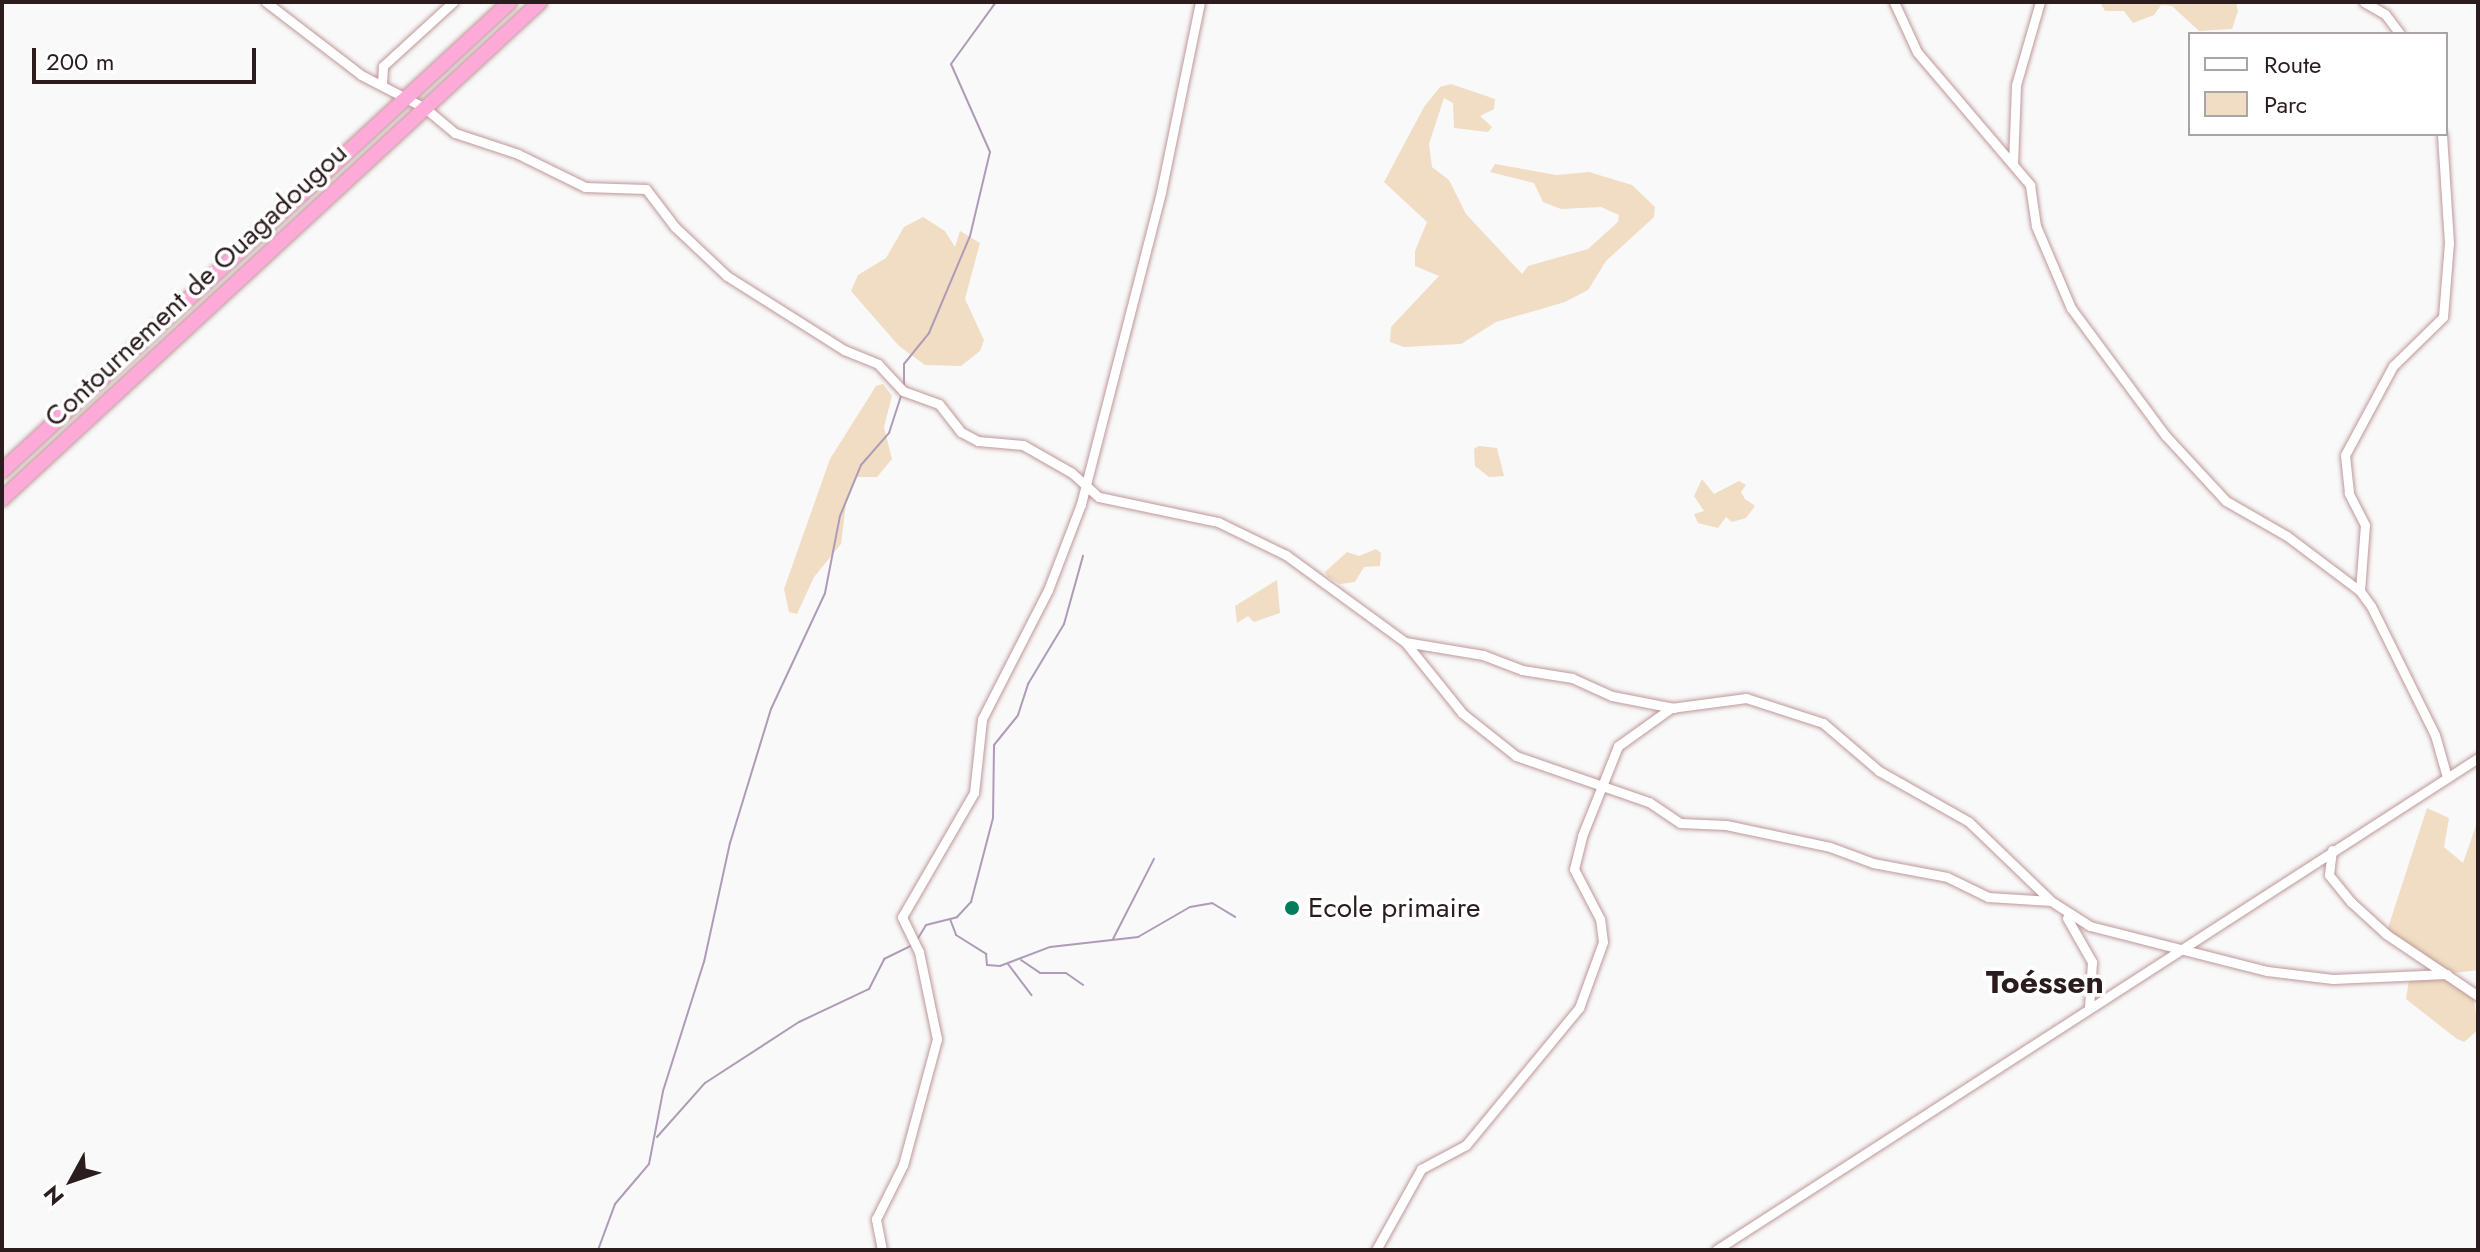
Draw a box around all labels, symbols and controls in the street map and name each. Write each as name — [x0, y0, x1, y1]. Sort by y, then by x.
scale bar — [36, 32, 260, 82]
legend — [2188, 32, 2448, 136]
text: 200 m — [46, 44, 114, 79]
text: Route — [2264, 47, 2321, 82]
text: Parc — [2264, 87, 2307, 122]
street label: Contournement de Ouagadougou — [38, 136, 354, 434]
place label: Ecole primaire — [1308, 891, 1480, 925]
marker: Ecole primaire — [1283, 899, 1301, 917]
district label: Toéssen — [1986, 963, 2104, 1001]
north arrow — [32, 1140, 112, 1220]
text: N — [36, 1178, 71, 1212]

